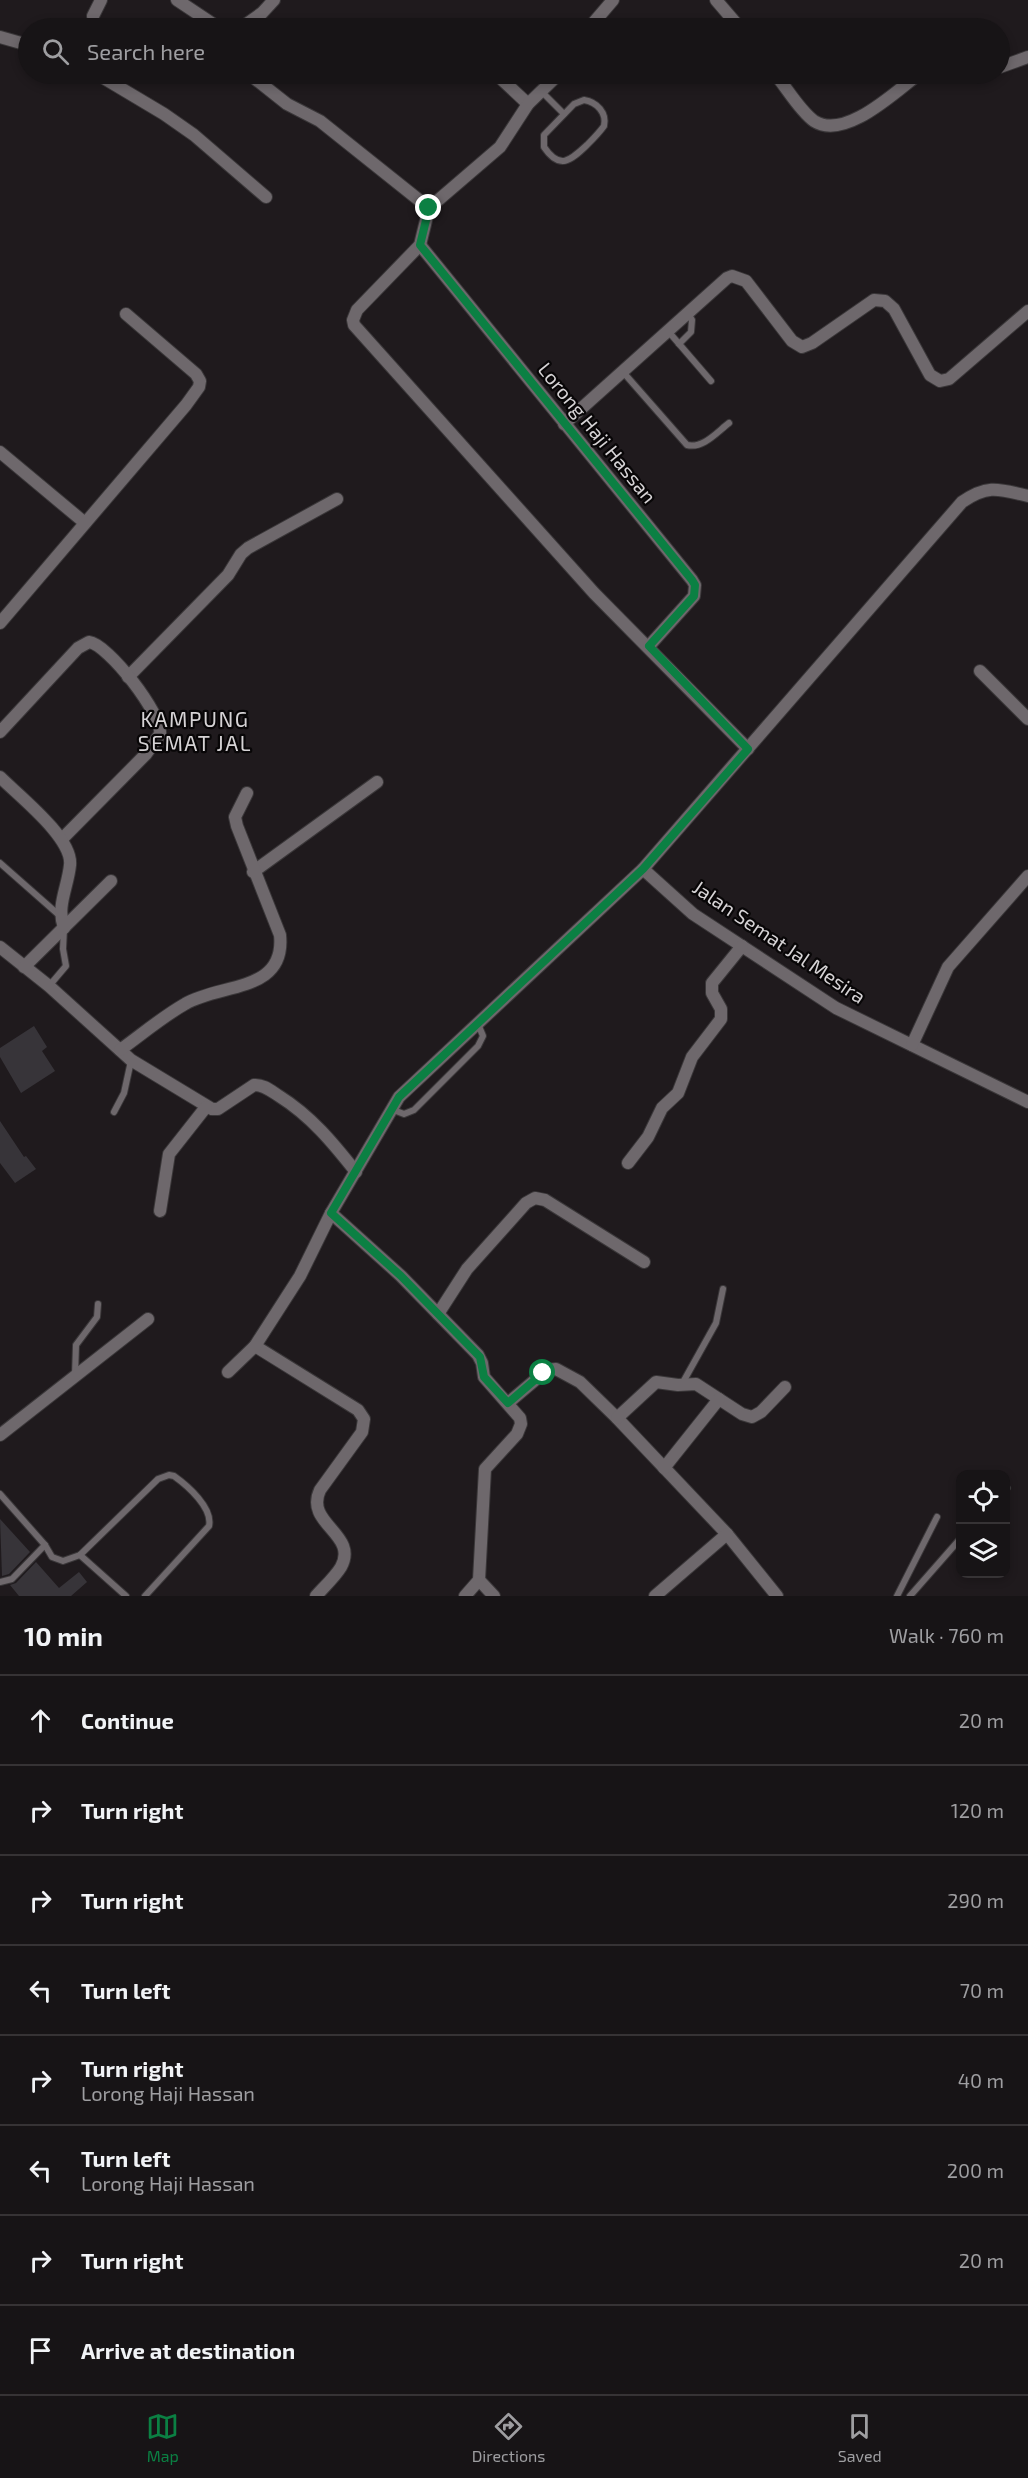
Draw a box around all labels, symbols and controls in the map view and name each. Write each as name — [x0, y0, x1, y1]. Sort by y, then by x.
search box — [18, 18, 1010, 84]
icon: search — [39, 35, 72, 68]
text: Search here — [87, 38, 205, 64]
route end — [415, 194, 441, 220]
street label: Lorong Haji Hassan — [534, 357, 662, 508]
district label: KAMPUNG SEMAT JAL — [138, 706, 252, 755]
street label: Jalan Semat Jal Mesira — [689, 874, 870, 1008]
route start — [529, 1359, 555, 1385]
map controls — [956, 1470, 1010, 1578]
button: locate — [956, 1470, 1010, 1524]
button: layers — [956, 1524, 1010, 1578]
text: 10 min — [24, 1620, 103, 1651]
text: Walk · 760 m — [889, 1623, 1004, 1647]
icon: ahead — [24, 1704, 57, 1737]
text: Continue — [81, 1707, 174, 1733]
text: 20 m — [959, 1708, 1004, 1732]
icon: right — [24, 1794, 57, 1827]
text: Turn right — [81, 1797, 183, 1823]
text: 120 m — [951, 1798, 1004, 1822]
icon: right — [24, 1884, 57, 1917]
text: Turn right — [81, 1887, 183, 1913]
text: 290 m — [947, 1888, 1004, 1912]
icon: left — [24, 1974, 57, 2007]
text: Turn left — [81, 1977, 170, 2003]
text: 70 m — [960, 1978, 1004, 2002]
text: Turn right — [81, 2055, 183, 2081]
icon: right — [24, 2064, 57, 2097]
text: 40 m — [958, 2068, 1004, 2092]
text: Lorong Haji Hassan — [81, 2081, 255, 2105]
text: Turn left — [81, 2145, 170, 2171]
icon: left — [24, 2154, 57, 2187]
text: 200 m — [947, 2158, 1004, 2182]
text: Lorong Haji Hassan — [81, 2171, 255, 2195]
icon: right — [24, 2244, 57, 2277]
text: Turn right — [81, 2247, 183, 2273]
text: 20 m — [959, 2248, 1004, 2272]
icon: arrive — [24, 2334, 57, 2367]
text: Arrive at destination — [81, 2337, 295, 2363]
tab: Map — [146, 2410, 179, 2465]
tab: Directions — [472, 2410, 545, 2465]
tab: Saved — [838, 2410, 882, 2465]

